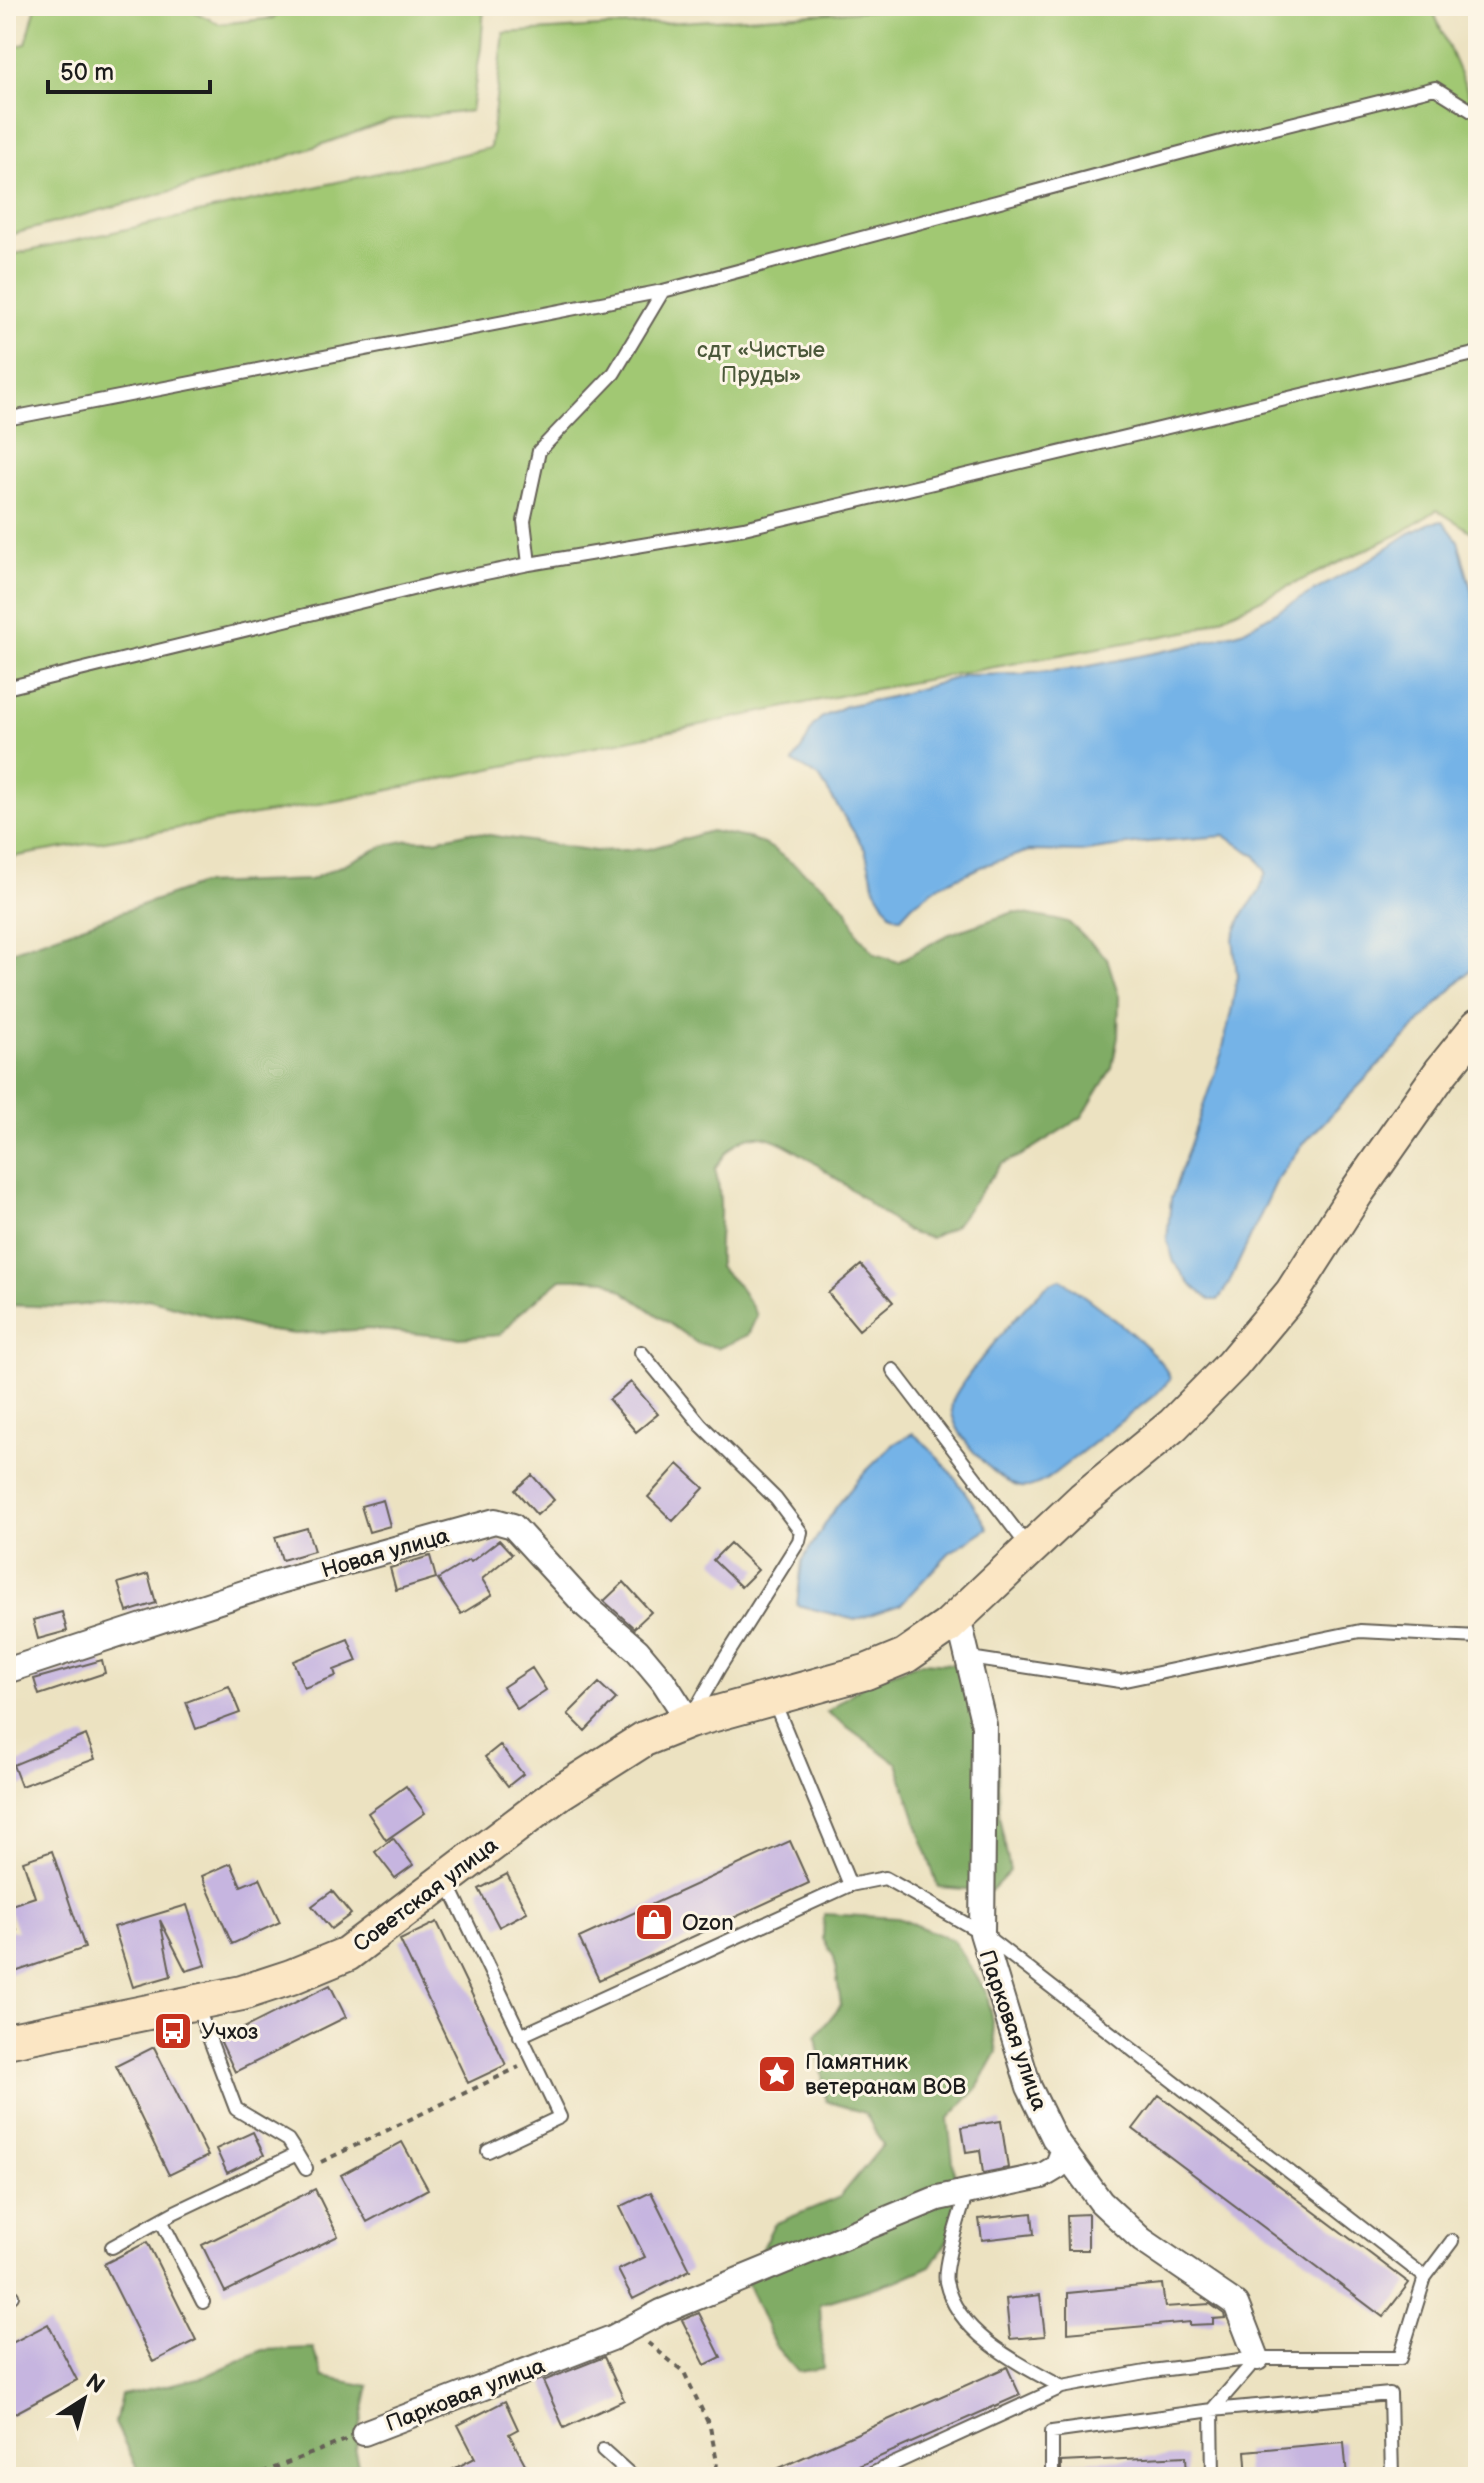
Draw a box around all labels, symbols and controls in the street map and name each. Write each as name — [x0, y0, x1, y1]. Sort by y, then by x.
scale bar — [48, 44, 210, 94]
text: 50 m — [60, 58, 114, 87]
park label: сдт «Чистые Пруды» — [697, 337, 825, 389]
street label: Новая улица — [319, 1522, 452, 1585]
street label: Советская улица — [348, 1832, 504, 1958]
shop icon: Ozon — [633, 1901, 675, 1943]
place label: Ozon — [682, 1910, 734, 1937]
street label: Парковая улица — [972, 1947, 1053, 2114]
bus stop icon: Учхоз — [152, 2010, 194, 2052]
place label: Учхоз — [201, 2019, 258, 2046]
place label: Памятник ветеранам ВОВ — [805, 2049, 966, 2101]
place icon: Памятник ветеранам ВОВ — [756, 2053, 798, 2095]
street label: Парковая улица — [382, 2353, 549, 2438]
north arrow — [44, 2359, 124, 2439]
text: N — [80, 2368, 109, 2400]

